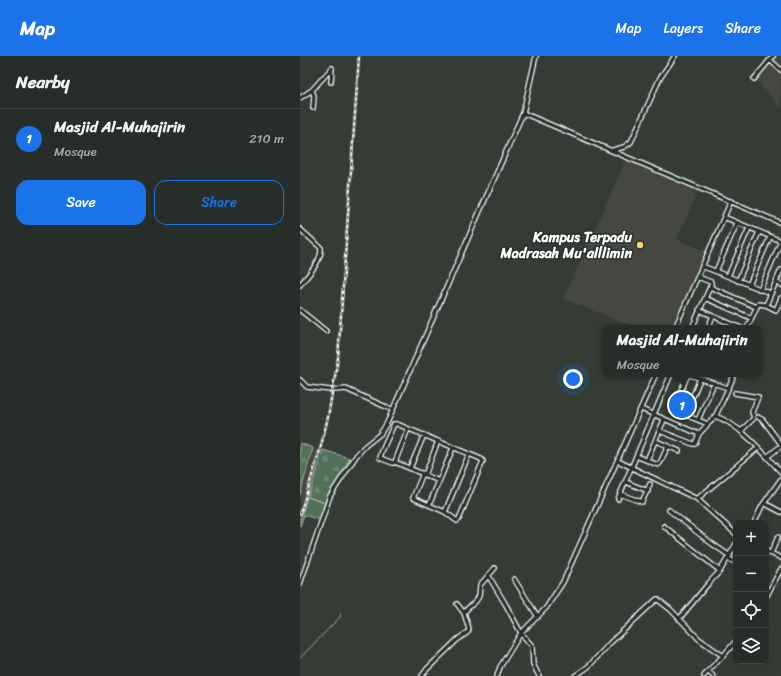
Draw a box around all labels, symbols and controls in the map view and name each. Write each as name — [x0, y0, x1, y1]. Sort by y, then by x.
text: Map — [20, 12, 55, 45]
text: Map — [616, 16, 641, 41]
text: Layers — [663, 16, 703, 41]
text: Share — [725, 16, 761, 41]
text: Nearby — [16, 67, 70, 97]
text: Masjid Al-Muhajirin — [54, 114, 185, 140]
text: 1 — [26, 127, 32, 150]
text: 210 m — [249, 127, 284, 150]
text: Mosque — [54, 140, 97, 163]
button: Save — [16, 180, 146, 225]
button: Share — [154, 180, 284, 225]
place label: Kampus Terpadu Madrasah Mu'alllimin — [499, 225, 632, 266]
marker: Kampus Terpadu Madrasah Mu'alllimin — [635, 240, 645, 250]
popup — [602, 325, 762, 377]
text: Masjid Al-Muhajirin — [616, 327, 748, 353]
text: Mosque — [616, 353, 659, 376]
your location — [563, 369, 583, 389]
pin: 1 — [669, 390, 695, 420]
map controls — [733, 520, 769, 664]
button: + — [733, 520, 769, 556]
button: − — [733, 556, 769, 592]
button: locate — [733, 592, 769, 628]
button: layers — [733, 628, 769, 664]

